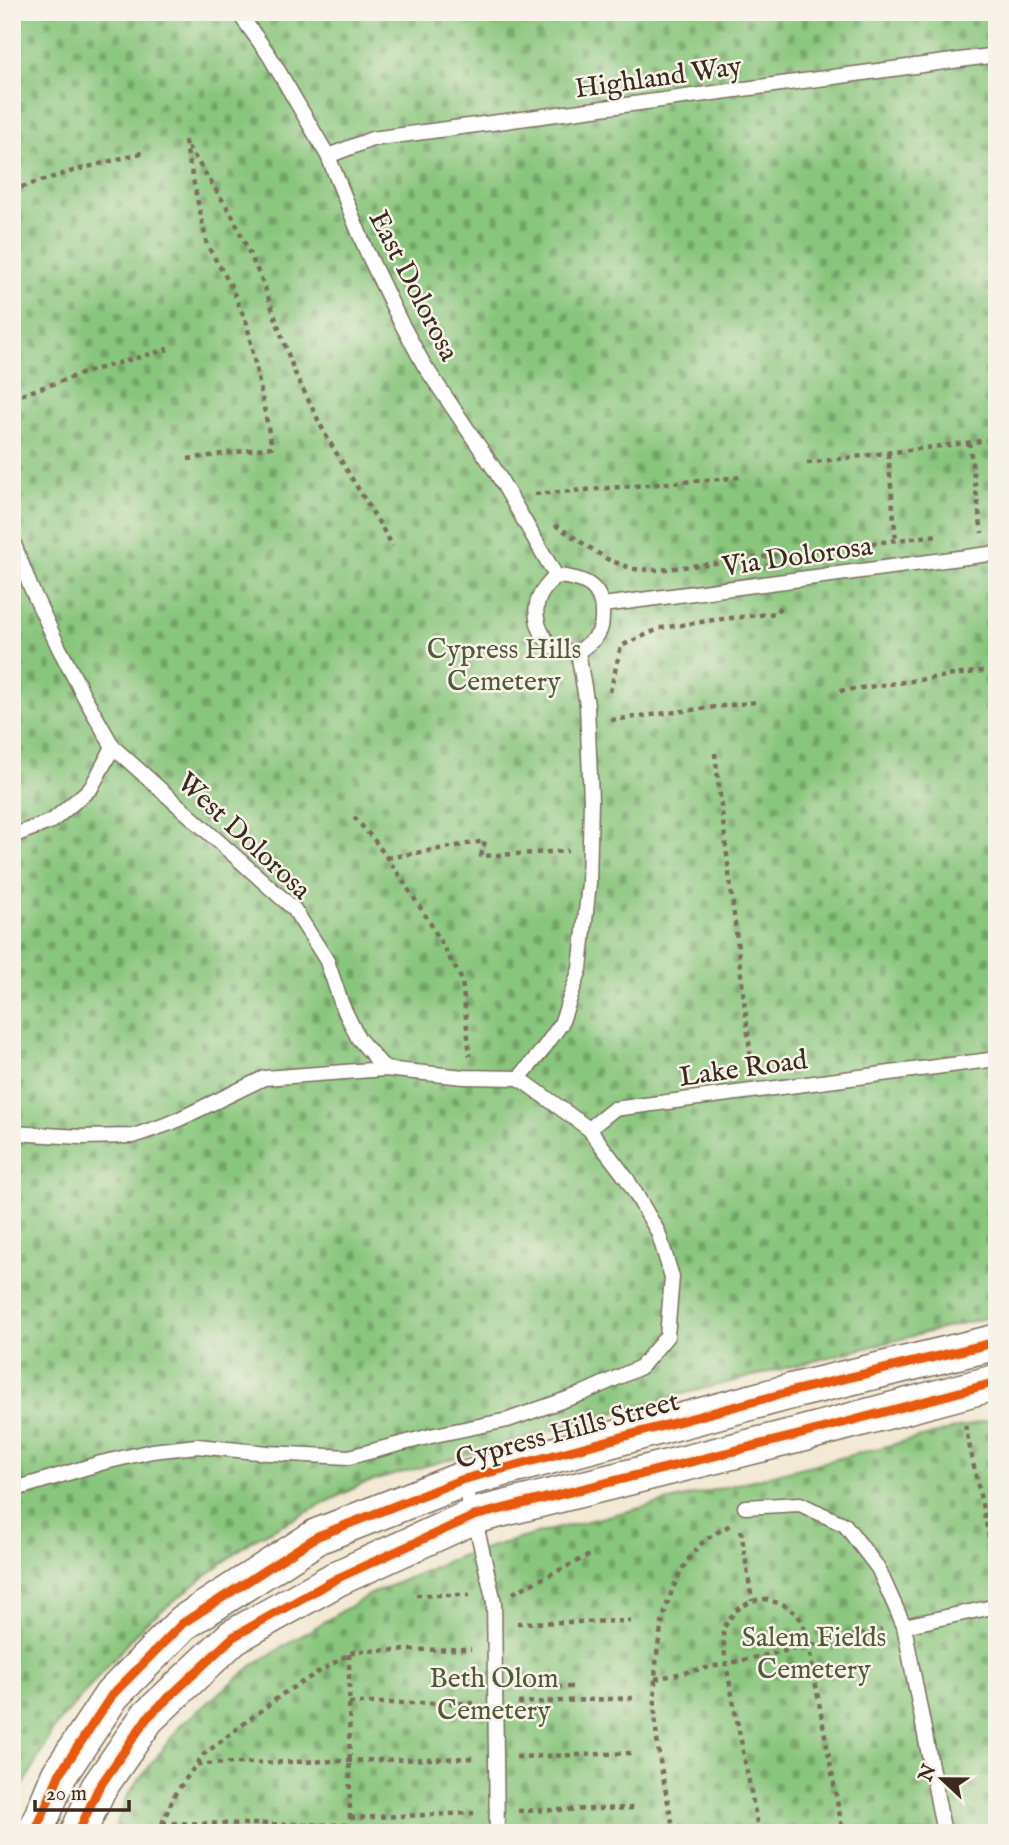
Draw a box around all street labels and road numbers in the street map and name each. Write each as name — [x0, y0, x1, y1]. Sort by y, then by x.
street label: Highland Way — [573, 49, 744, 107]
street label: East Dolorosa — [360, 205, 466, 368]
street label: Via Dolorosa — [719, 529, 876, 585]
street label: West Dolorosa — [169, 766, 318, 909]
street label: Lake Road — [677, 1043, 810, 1096]
street label: Cypress Hills Street — [452, 1385, 684, 1478]

